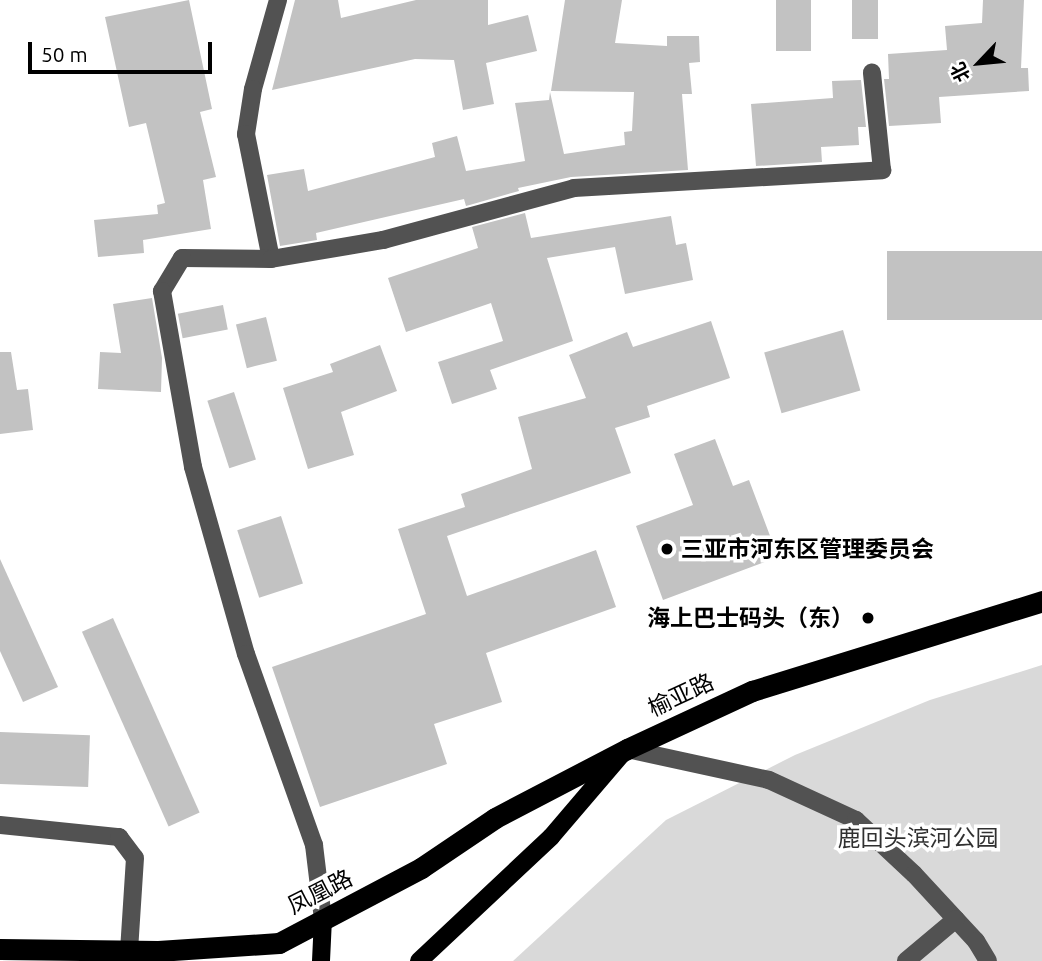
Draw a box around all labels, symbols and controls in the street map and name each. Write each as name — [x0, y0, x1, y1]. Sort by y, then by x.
scale bar — [32, 28, 215, 72]
north arrow — [944, 28, 1014, 98]
text: 50 m — [41, 42, 88, 66]
text: 北 — [946, 59, 974, 86]
place label: 三亚市河东区管理委员会 — [681, 535, 934, 563]
marker: 三亚市河东区管理委员会 — [659, 541, 675, 557]
place label: 海上巴士码头（东） — [647, 604, 854, 632]
marker: 海上巴士码头（东） — [860, 610, 876, 626]
street label: 榆亚路 — [644, 668, 718, 722]
park label: 鹿回头滨河公园 — [838, 824, 998, 852]
street label: 凤凰路 — [283, 864, 357, 920]

